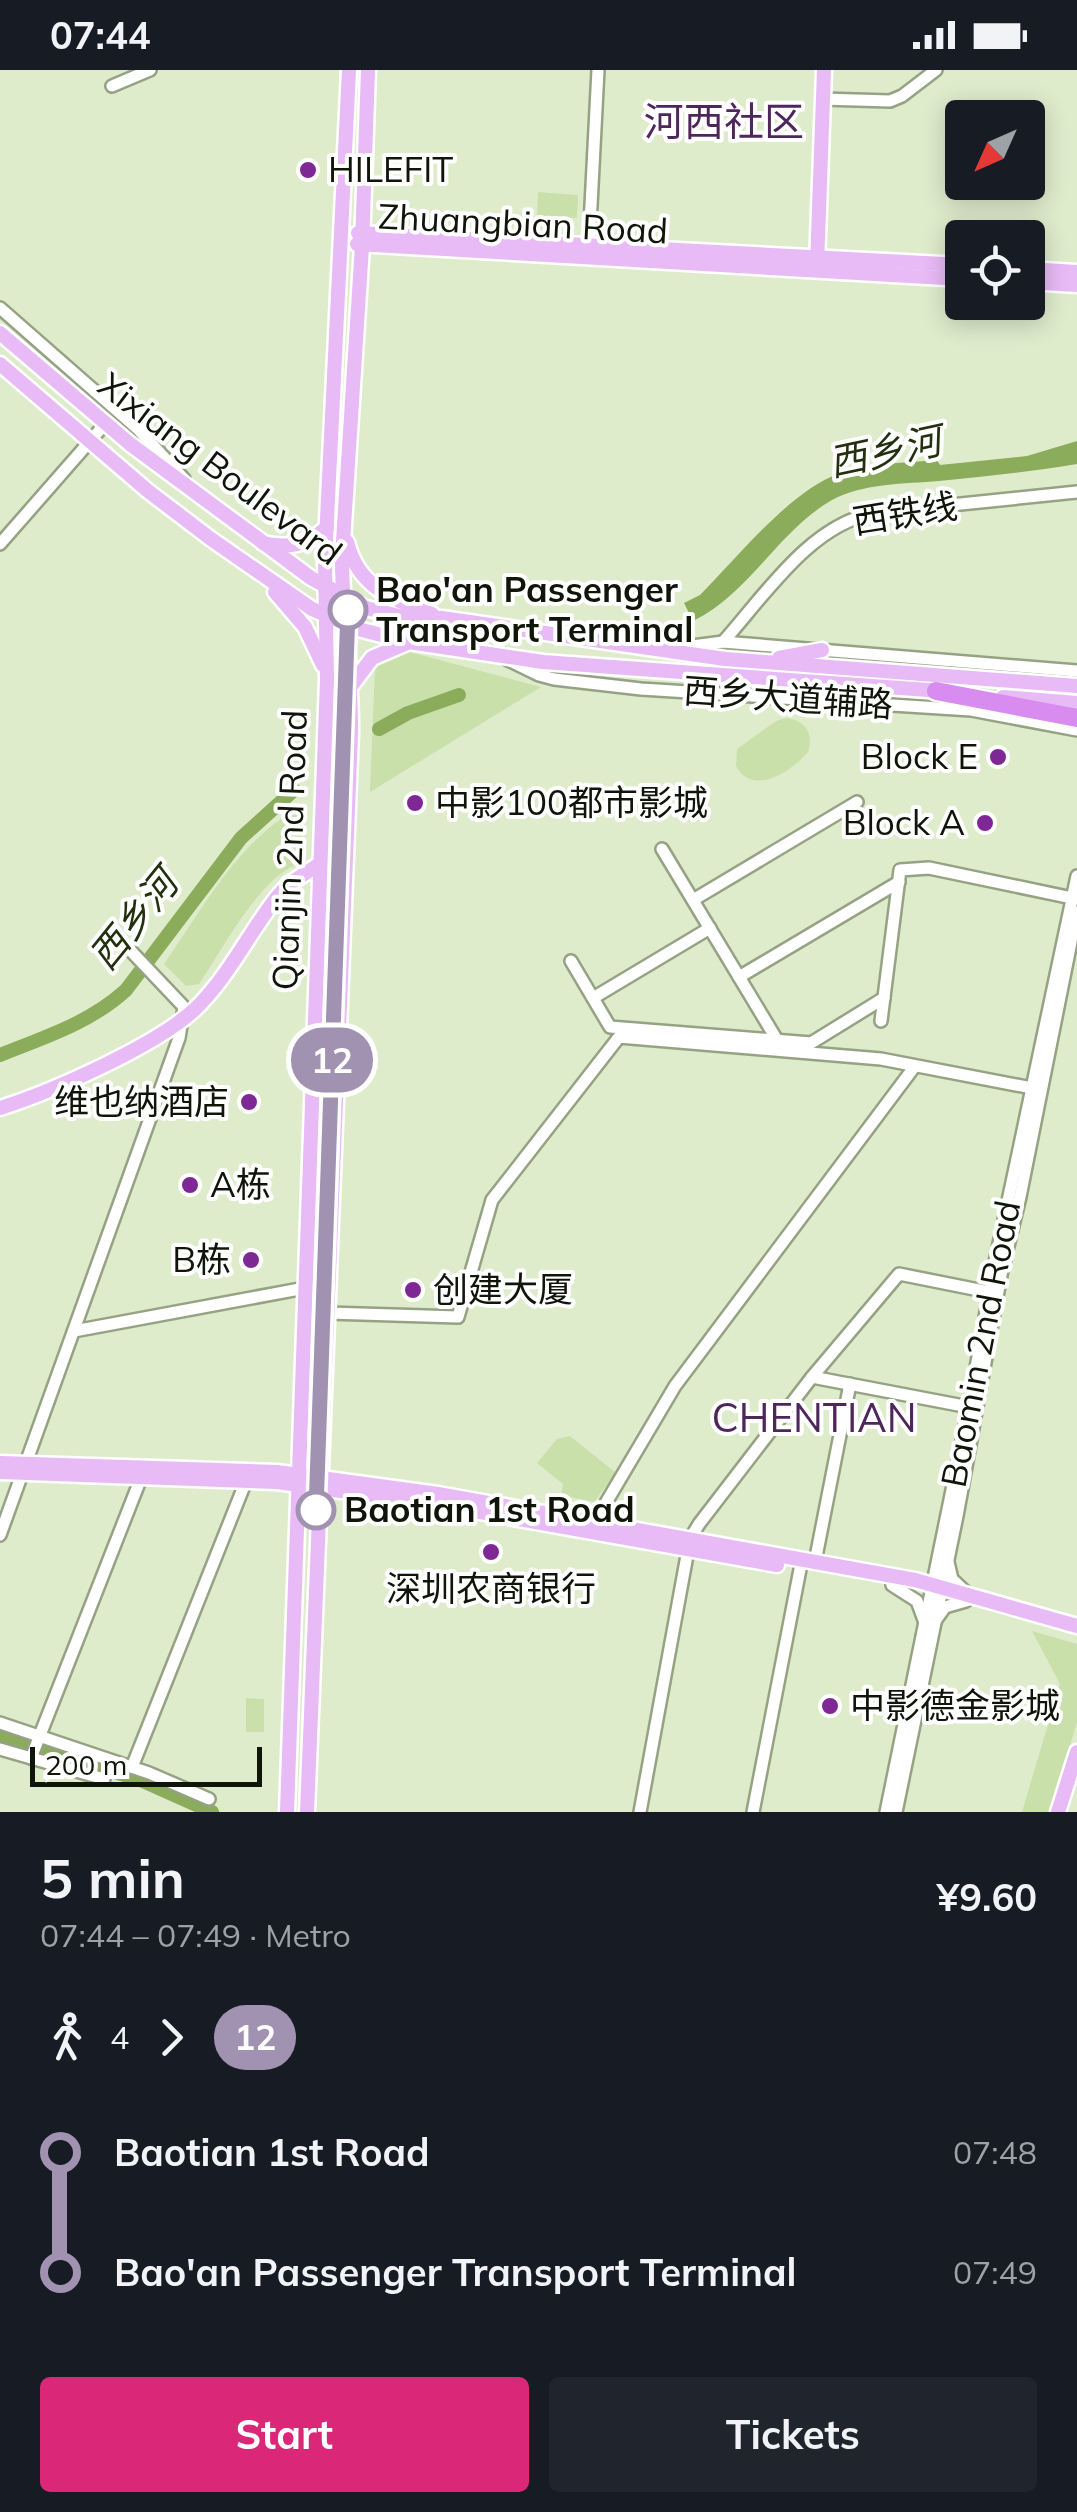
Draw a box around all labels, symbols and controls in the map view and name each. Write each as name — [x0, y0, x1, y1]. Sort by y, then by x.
text: 07:44 — [50, 11, 151, 59]
district label: 河西社区 — [644, 96, 804, 146]
north arrow — [945, 100, 1045, 200]
map controls — [945, 100, 1045, 320]
place label: HILEFIT — [328, 147, 453, 191]
marker: HILEFIT — [297, 159, 319, 181]
street label: Zhuangbian Road — [377, 193, 669, 253]
button: locate — [945, 220, 1045, 320]
street label: Xixiang Boulevard — [90, 362, 351, 574]
water label: 西乡河 — [824, 414, 952, 486]
street label: 西铁线 — [850, 483, 960, 543]
place label: Bao'an Passenger Transport Terminal — [376, 567, 693, 651]
marker: Bao'an Passenger Transport Terminal — [329, 591, 367, 629]
street label: 西乡大道辅路 — [682, 668, 894, 726]
street label: Qianjin 2nd Road — [262, 709, 316, 991]
place label: Block E — [861, 734, 978, 778]
marker: Block E — [987, 746, 1009, 768]
place label: 中影100都市影城 — [435, 780, 708, 824]
marker: 中影100都市影城 — [404, 792, 426, 814]
place label: Block A — [843, 800, 965, 844]
marker: Block A — [974, 812, 996, 834]
water label: 西乡河 — [79, 855, 192, 979]
line badge: 12 — [287, 1028, 377, 1092]
text: 12 — [311, 1038, 353, 1082]
place label: 维也纳酒店 — [54, 1079, 229, 1123]
marker: 维也纳酒店 — [238, 1091, 260, 1113]
place label: A栋 — [210, 1162, 271, 1206]
marker: A栋 — [179, 1174, 201, 1196]
street label: Baomin 2nd Road — [931, 1197, 1029, 1491]
place label: B栋 — [172, 1237, 231, 1281]
marker: B栋 — [240, 1249, 262, 1271]
place label: 创建大厦 — [433, 1267, 573, 1311]
marker: 创建大厦 — [402, 1279, 424, 1301]
district label: CHENTIAN — [711, 1392, 917, 1442]
place label: Baotian 1st Road — [344, 1487, 635, 1531]
marker: Baotian 1st Road — [297, 1491, 335, 1529]
marker: 深圳农商银行 — [480, 1541, 502, 1563]
place label: 深圳农商银行 — [386, 1566, 596, 1610]
place label: 中影德金影城 — [850, 1683, 1060, 1727]
marker: 中影德金影城 — [819, 1695, 841, 1717]
scale bar — [30, 1742, 262, 1786]
text: 200 m — [45, 1747, 127, 1782]
text: 5 min — [40, 1843, 185, 1912]
text: ¥9.60 — [936, 1873, 1037, 1921]
text: 07:44 – 07:49 · Metro — [40, 1915, 351, 1955]
icon: walk — [40, 2010, 95, 2065]
icon: forward — [144, 2010, 199, 2065]
text: 12 — [234, 2015, 276, 2059]
text: 4 — [110, 2017, 129, 2057]
text: Baotian 1st Road — [114, 2128, 430, 2176]
text: 07:48 — [953, 2132, 1037, 2172]
text: Bao'an Passenger Transport Terminal — [114, 2248, 796, 2296]
text: 07:49 — [953, 2252, 1037, 2292]
button: Start — [40, 2377, 529, 2492]
button: Tickets — [549, 2377, 1037, 2492]

